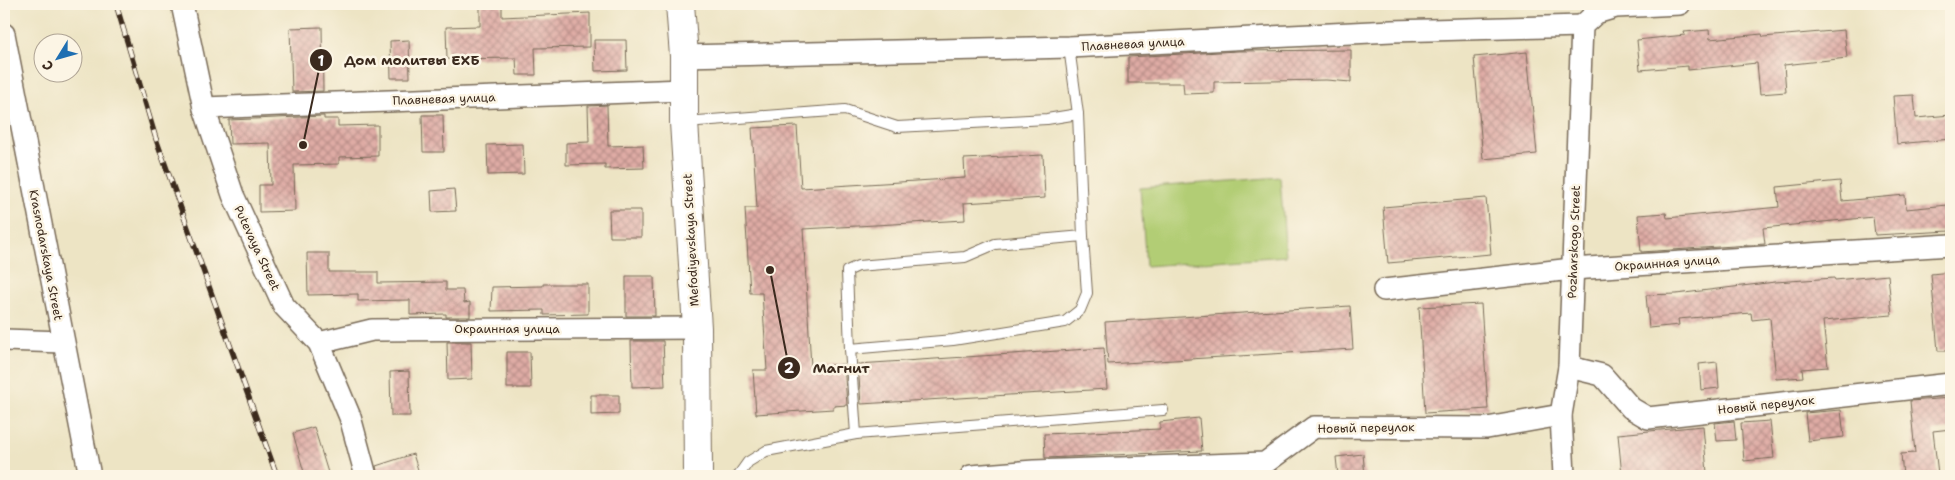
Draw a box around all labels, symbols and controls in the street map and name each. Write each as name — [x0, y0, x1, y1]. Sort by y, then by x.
north arrow — [32, 32, 82, 82]
street label: Плавневая улица — [1081, 33, 1185, 55]
callout: Дом молитвы ЕХБ — [309, 46, 489, 75]
text: 1 — [318, 51, 325, 71]
text: Дом молитвы ЕХБ — [344, 51, 480, 69]
text: С — [38, 57, 57, 75]
street label: Плавневая улица — [392, 89, 496, 109]
street label: Mefodiyevskaya Street — [680, 173, 702, 307]
street label: Pozharskogo Street — [1564, 185, 1584, 299]
street label: Krasnodarskaya Street — [25, 188, 67, 322]
street label: Putevaya Street — [230, 203, 284, 293]
street label: Окраинная улица — [1614, 251, 1721, 275]
street label: Окраинная улица — [454, 321, 560, 337]
callout: Магнит — [777, 353, 879, 382]
text: 2 — [784, 358, 795, 378]
text: Магнит — [812, 359, 870, 377]
street label: Новый переулок — [1717, 392, 1816, 418]
street label: Новый переулок — [1317, 419, 1415, 437]

